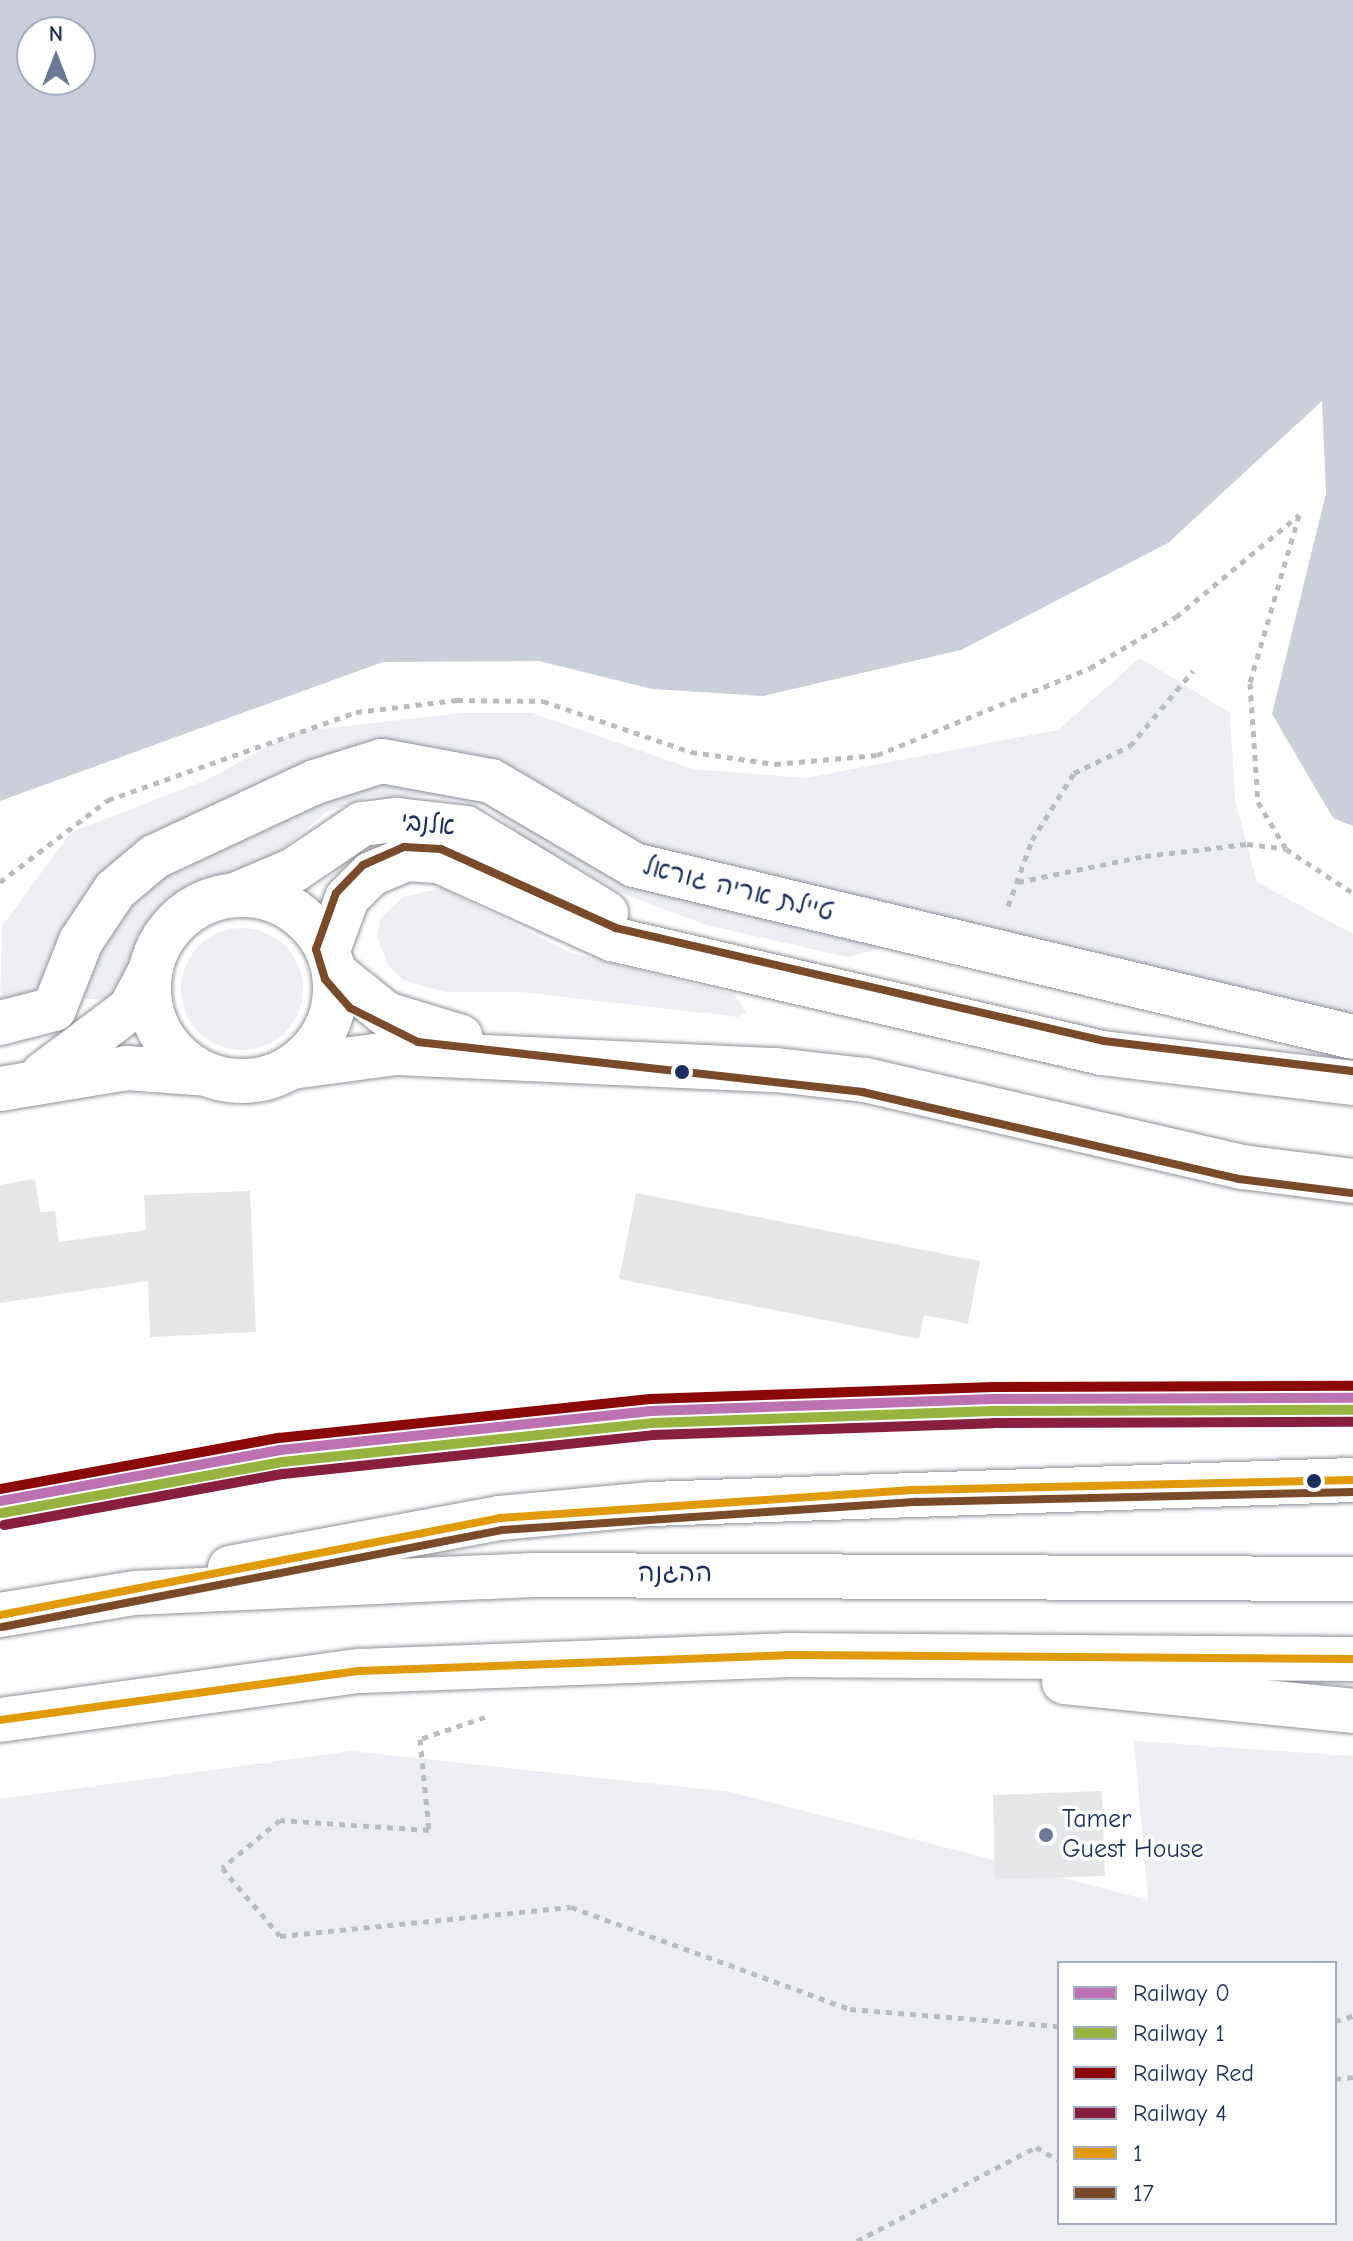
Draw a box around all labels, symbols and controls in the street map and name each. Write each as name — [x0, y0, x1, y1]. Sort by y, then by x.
north arrow — [16, 16, 96, 96]
text: N — [49, 21, 63, 47]
street label: אלנבי — [399, 807, 457, 843]
street label: טיילת אריה גוראל — [639, 851, 837, 929]
unlabelled marker — [674, 1064, 690, 1080]
unlabelled marker — [1306, 1473, 1322, 1489]
street label: ההגנה — [638, 1558, 712, 1590]
place label: Tamer Guest House — [1062, 1804, 1203, 1866]
marker: Tamer Guest House — [1037, 1826, 1055, 1844]
legend — [1057, 1961, 1337, 2225]
text: Railway 0 — [1133, 1979, 1230, 2007]
text: Railway 1 — [1133, 2019, 1225, 2047]
text: Railway Red — [1133, 2059, 1254, 2087]
text: Railway 4 — [1133, 2099, 1227, 2127]
text: 1 — [1133, 2139, 1143, 2167]
text: 17 — [1133, 2179, 1154, 2207]

